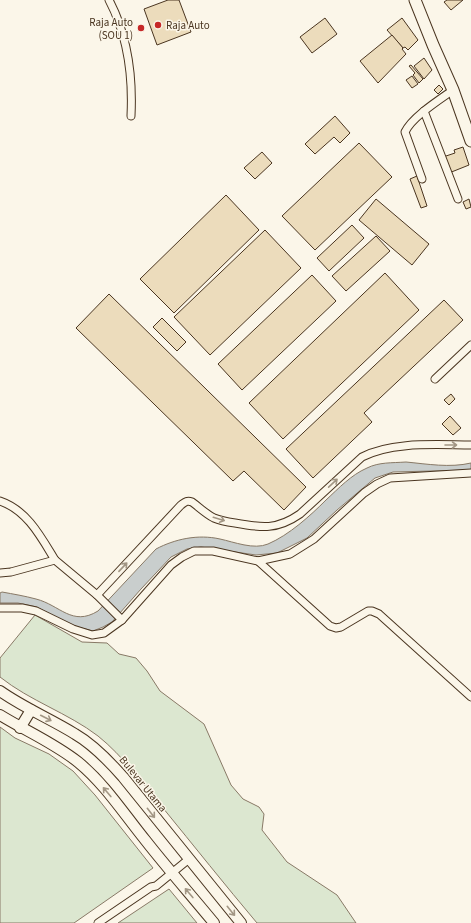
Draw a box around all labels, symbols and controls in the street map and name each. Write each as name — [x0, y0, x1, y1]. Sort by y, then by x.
place label: Raja Auto (SOU 1) — [89, 15, 133, 43]
place label: Raja Auto — [166, 18, 210, 33]
marker: Raja Auto — [153, 20, 163, 30]
marker: Raja Auto (SOU 1) — [136, 23, 146, 33]
one-way arrow — [444, 441, 457, 449]
one-way arrow — [328, 479, 339, 488]
one-way arrow — [213, 516, 226, 523]
one-way arrow — [119, 562, 128, 572]
one-way arrow — [40, 714, 52, 722]
street label: Bulevar Utama — [116, 753, 170, 815]
one-way arrow — [103, 786, 112, 797]
one-way arrow — [147, 808, 156, 819]
one-way arrow — [184, 887, 193, 898]
one-way arrow — [227, 906, 236, 917]

